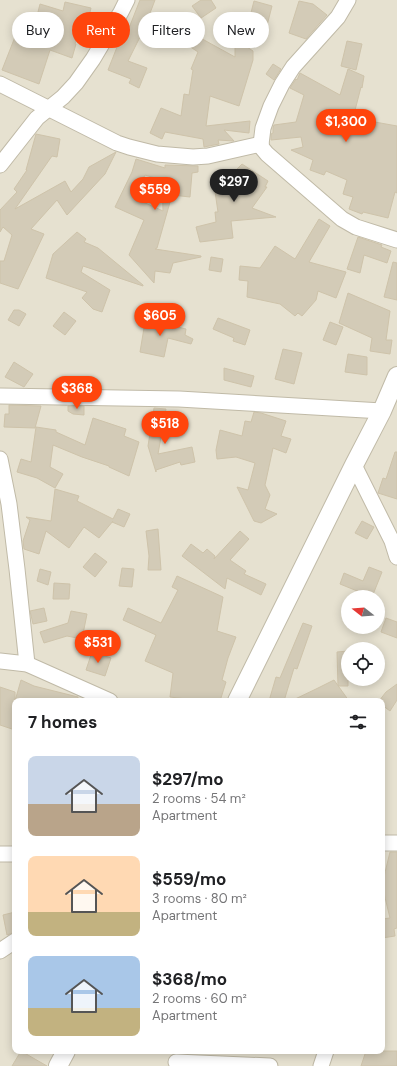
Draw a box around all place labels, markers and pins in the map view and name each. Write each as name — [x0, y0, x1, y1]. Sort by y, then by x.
pin: $1,300 — [313, 109, 379, 143]
pin: $297 — [210, 169, 258, 203]
pin: $559 — [131, 177, 179, 211]
pin: $605 — [136, 303, 184, 337]
pin: $368 — [53, 376, 101, 410]
pin: $518 — [141, 411, 189, 445]
pin: $531 — [74, 630, 122, 664]

